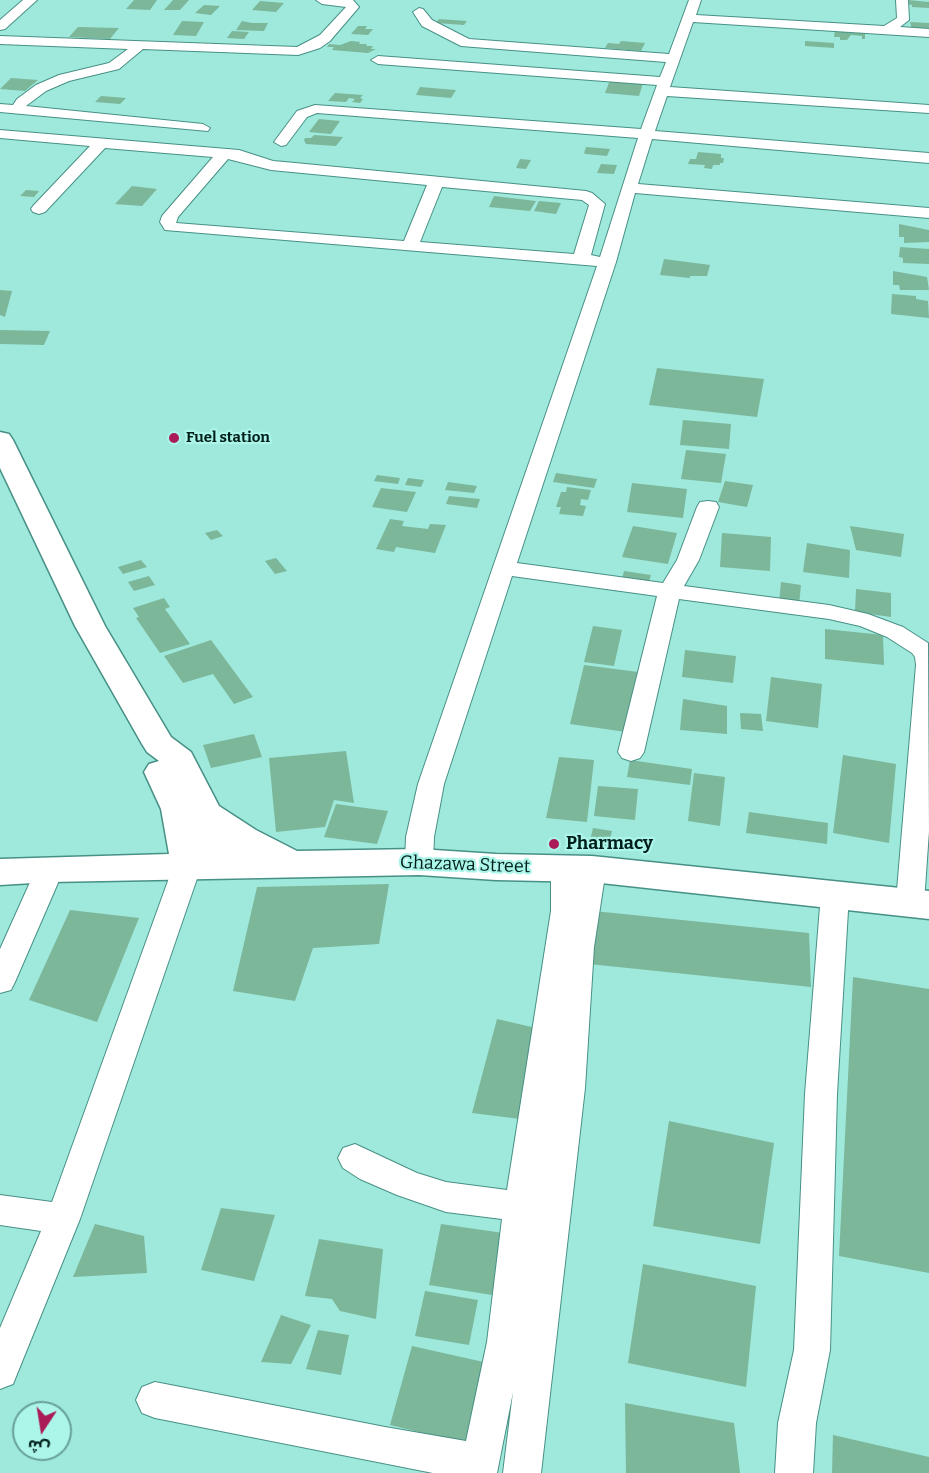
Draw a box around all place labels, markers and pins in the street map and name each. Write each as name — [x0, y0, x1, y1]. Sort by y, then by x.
place label: Fuel station — [186, 429, 270, 447]
marker: Fuel station — [167, 431, 181, 445]
place label: Pharmacy — [566, 833, 653, 855]
marker: Pharmacy — [547, 837, 561, 851]

